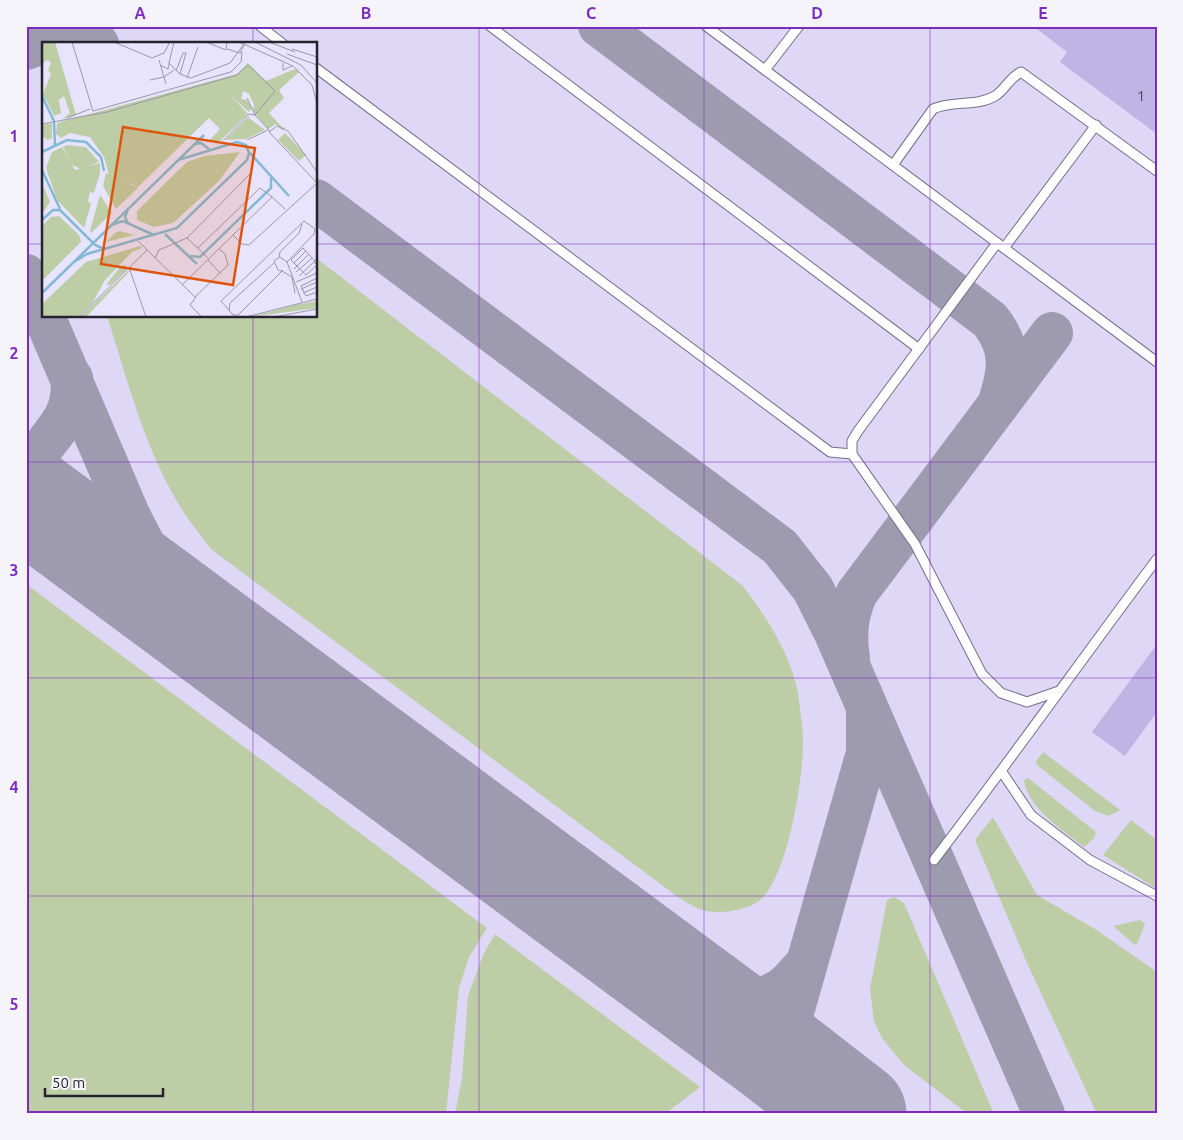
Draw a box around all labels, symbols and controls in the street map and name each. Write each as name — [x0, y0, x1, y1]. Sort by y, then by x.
text: A — [134, 4, 146, 22]
text: B — [361, 4, 371, 22]
text: C — [586, 4, 596, 22]
text: D — [811, 4, 823, 22]
text: E — [1038, 4, 1048, 22]
inset map — [42, 42, 318, 318]
house number: 1 — [1137, 87, 1145, 104]
text: 1 — [9, 127, 19, 145]
text: 2 — [9, 344, 19, 362]
text: 3 — [9, 561, 19, 579]
text: 4 — [9, 778, 19, 796]
text: 5 — [9, 995, 19, 1013]
scale bar — [45, 1065, 162, 1097]
text: 50 m — [52, 1074, 85, 1091]

